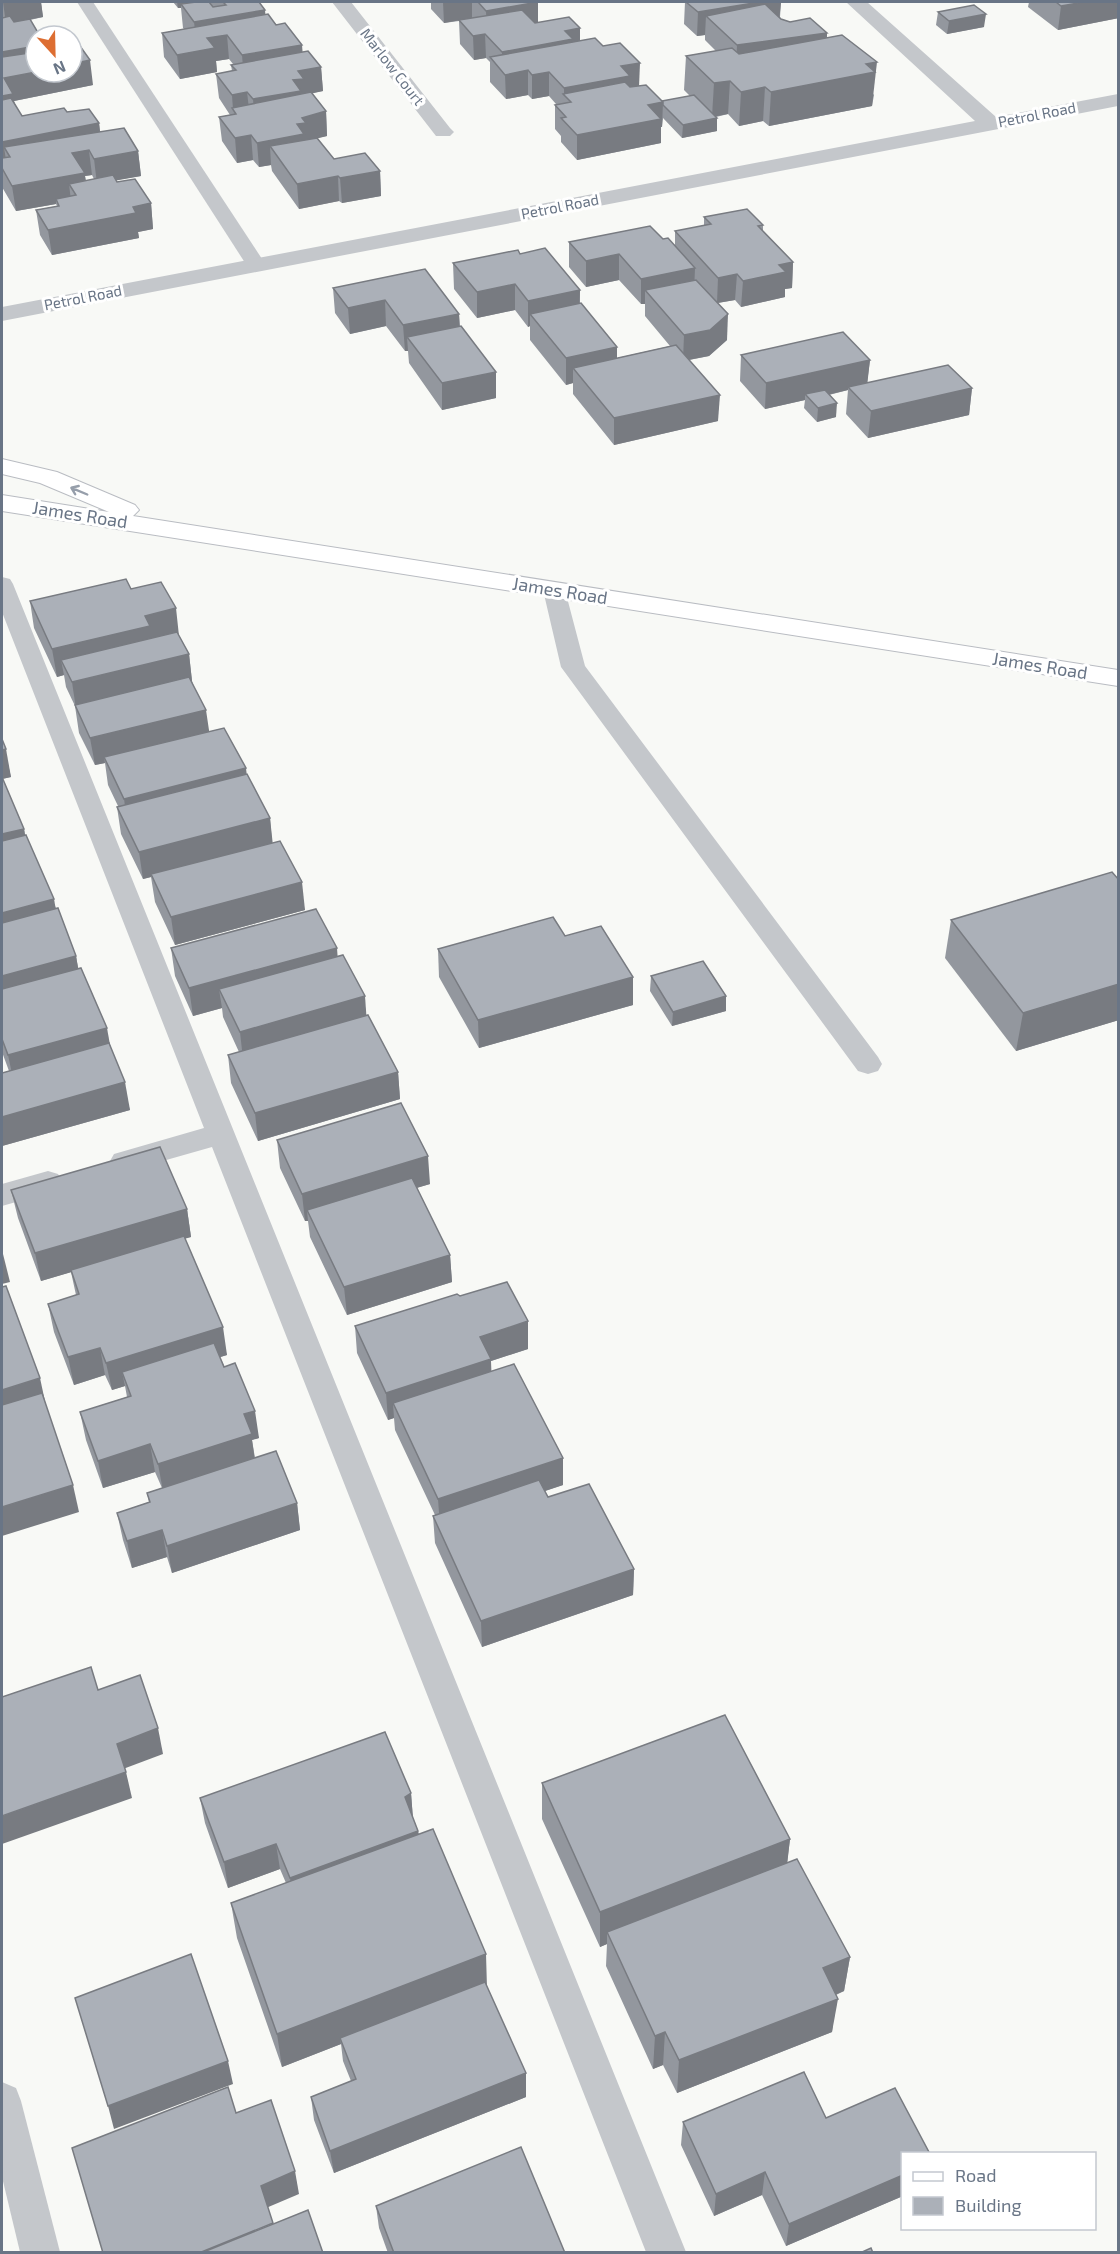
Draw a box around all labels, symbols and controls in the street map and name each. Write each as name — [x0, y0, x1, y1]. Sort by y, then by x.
north arrow — [24, 24, 84, 84]
street label: Marlow Court — [357, 24, 429, 109]
text: N — [51, 57, 69, 79]
street label: Petrol Road — [996, 98, 1077, 130]
street label: Petrol Road — [519, 190, 600, 222]
street label: Petrol Road — [42, 281, 123, 313]
one-way arrow — [71, 485, 89, 496]
street label: James Road — [31, 496, 129, 532]
street label: James Road — [511, 572, 609, 608]
street label: James Road — [991, 647, 1089, 683]
legend — [901, 2152, 1096, 2230]
text: Road — [955, 2164, 996, 2186]
text: Building — [955, 2194, 1022, 2216]

